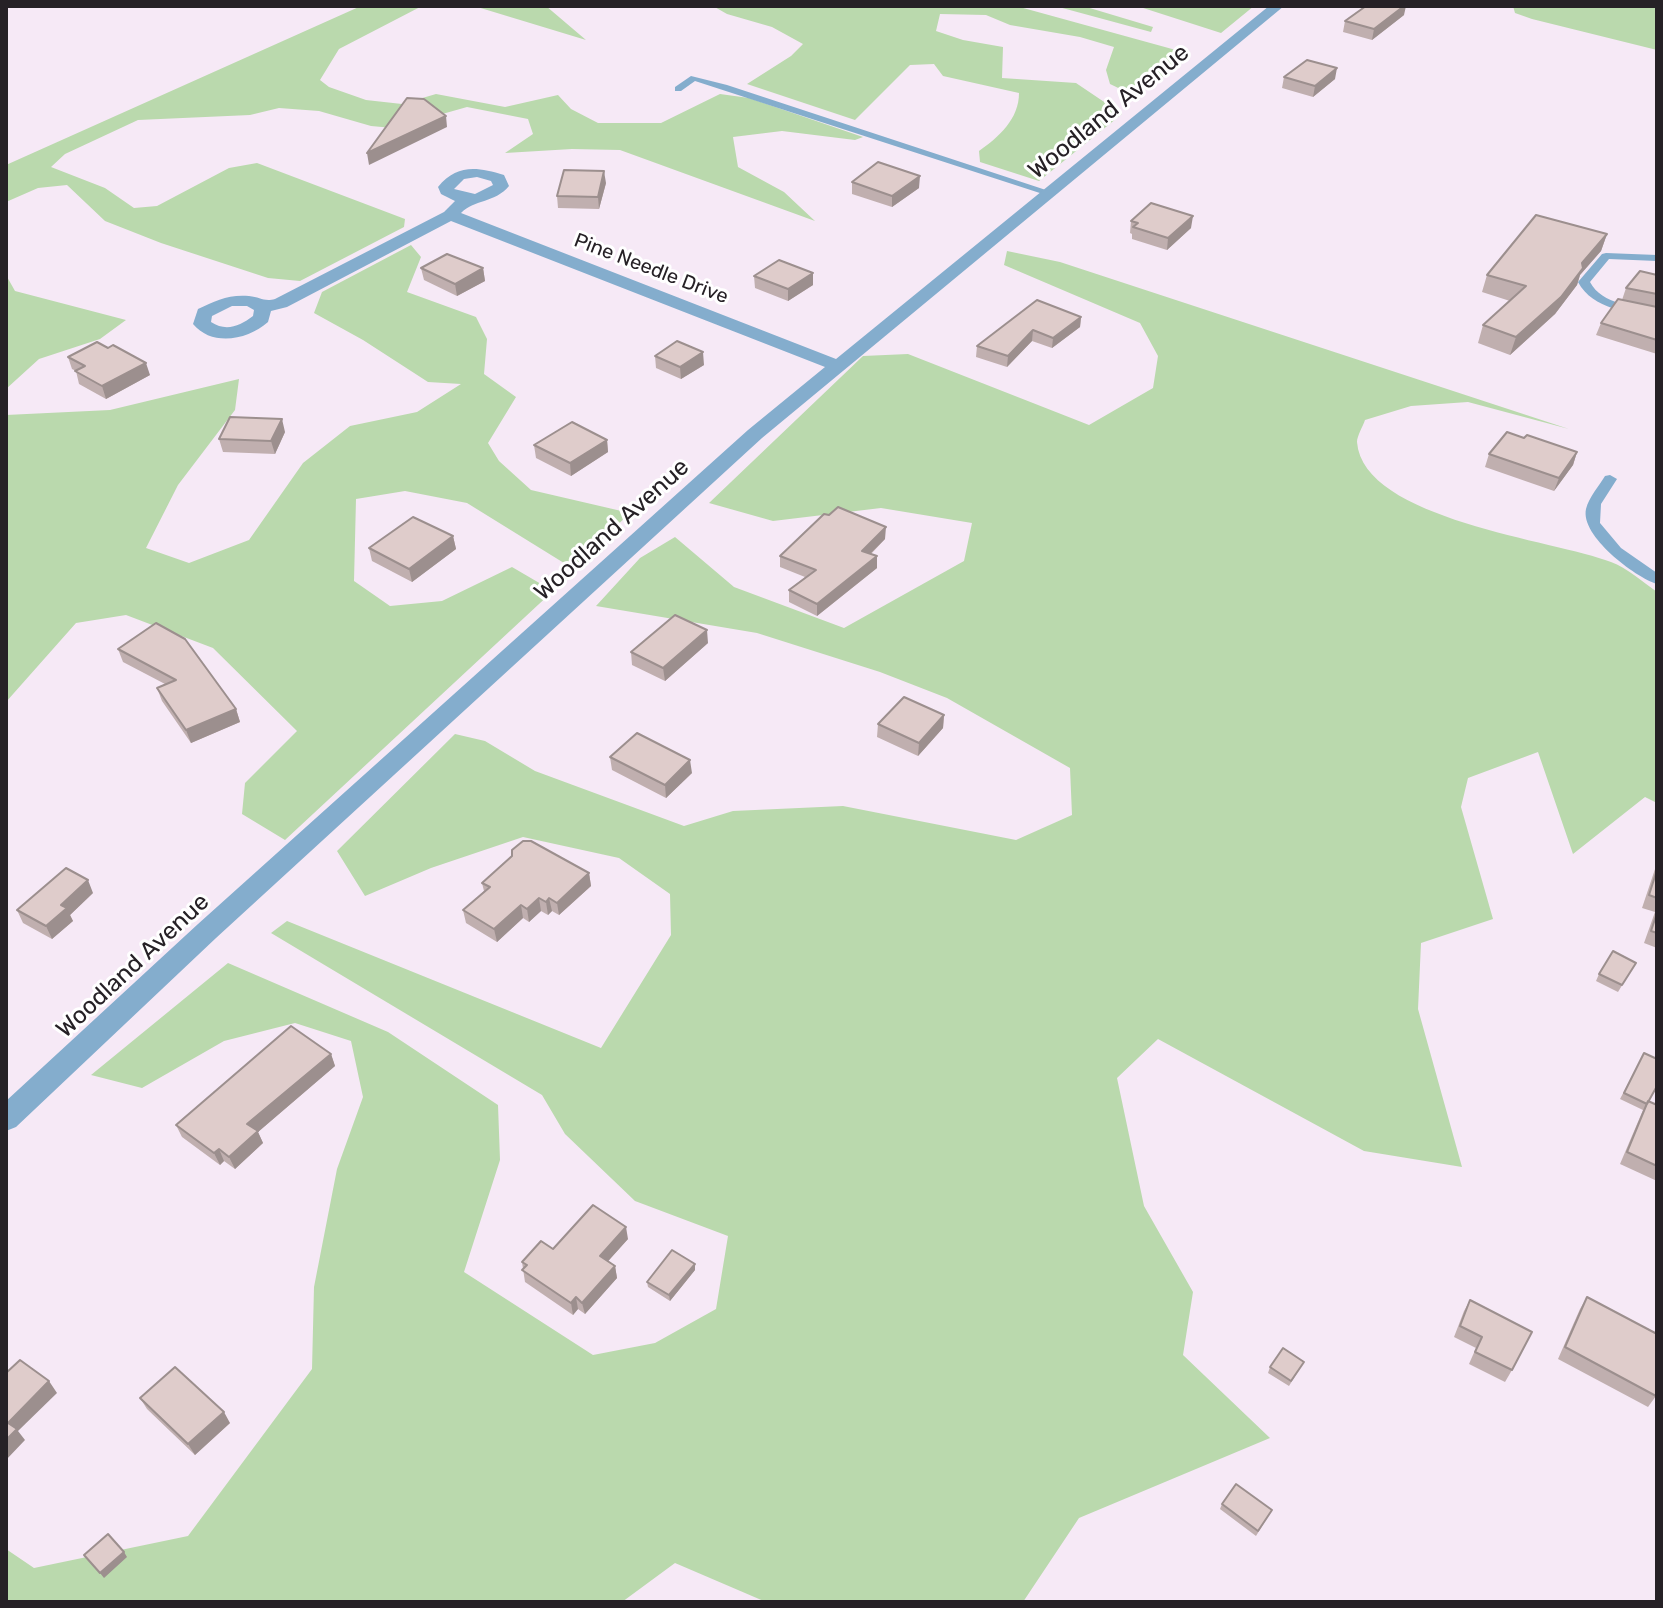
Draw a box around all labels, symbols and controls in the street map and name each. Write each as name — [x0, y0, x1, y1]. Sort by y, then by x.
street label: Woodland Avenue — [1023, 38, 1195, 186]
street label: Pine Needle Drive — [571, 229, 731, 309]
street label: Woodland Avenue — [529, 453, 695, 607]
street label: Woodland Avenue — [51, 888, 215, 1044]

